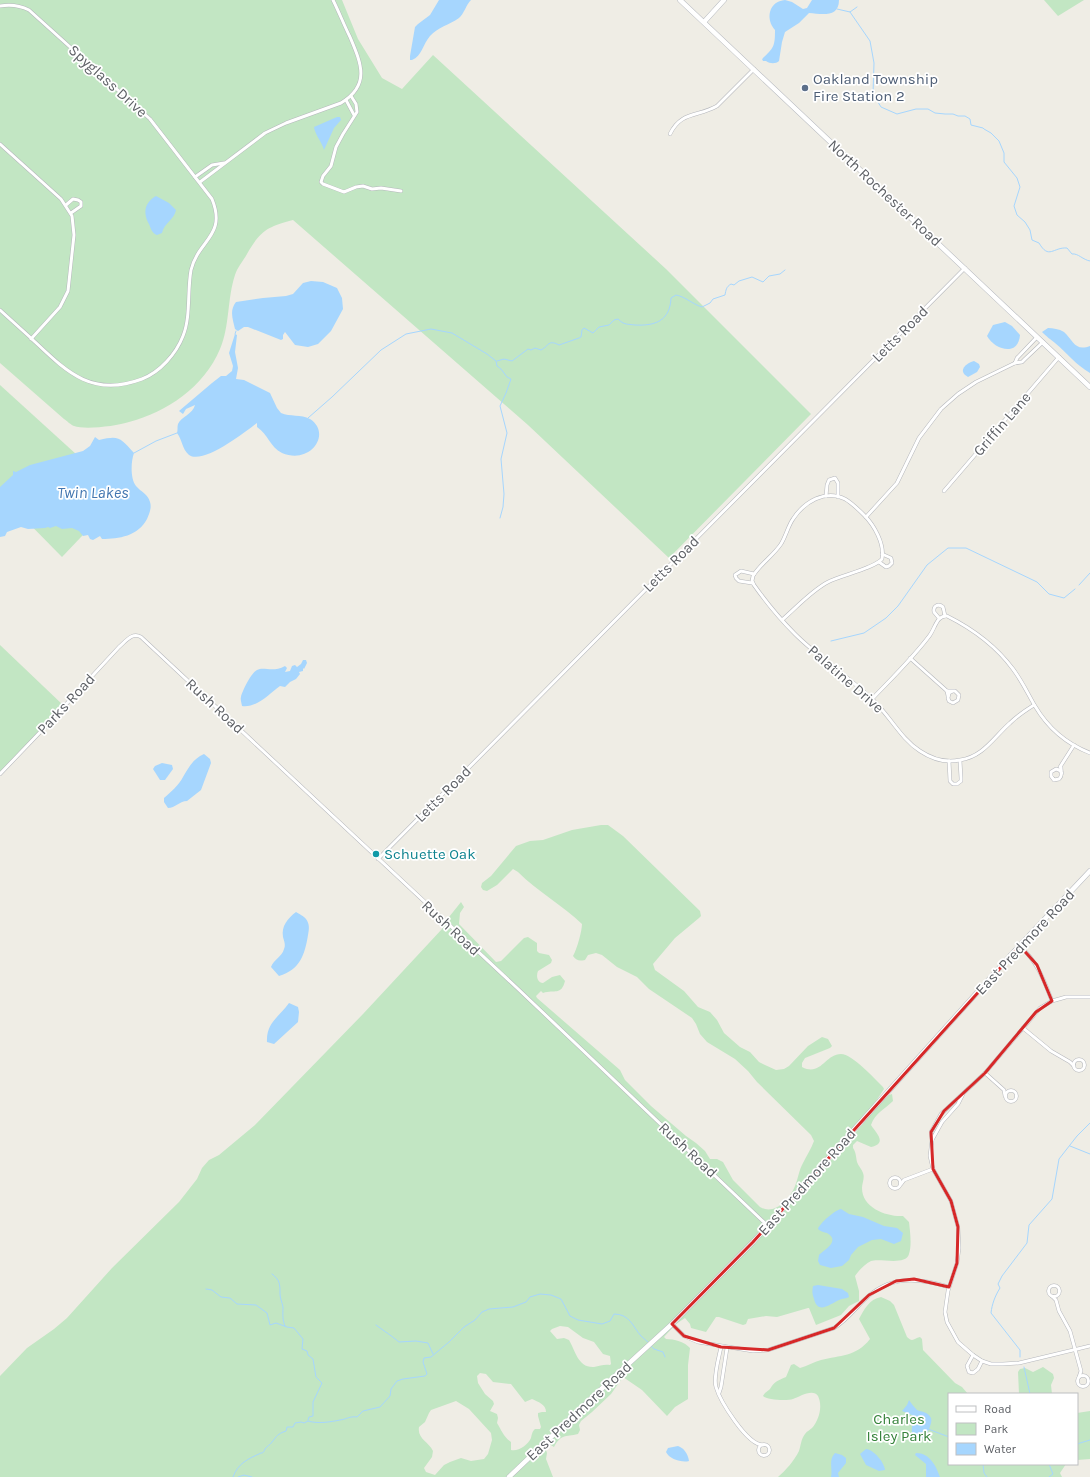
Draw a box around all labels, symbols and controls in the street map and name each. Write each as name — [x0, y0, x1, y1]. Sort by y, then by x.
street label: Spyglass Drive — [65, 41, 151, 121]
place label: Oakland Township Fire Station 2 — [813, 70, 938, 105]
marker: Oakland Township Fire Station 2 — [800, 83, 810, 93]
street label: North Rochester Road — [824, 136, 946, 250]
street label: Letts Road — [868, 302, 932, 366]
street label: Griffin Lane — [969, 388, 1035, 460]
water label: Twin Lakes — [57, 483, 129, 502]
street label: Letts Road — [639, 532, 703, 596]
street label: Palatine Drive — [804, 641, 888, 717]
street label: Parks Road — [33, 670, 99, 738]
street label: Rush Road — [182, 674, 248, 738]
street label: Letts Road — [411, 762, 475, 826]
place label: Schuette Oak — [384, 845, 476, 863]
marker: Schuette Oak — [371, 849, 381, 859]
street label: East Predmore Road — [972, 886, 1078, 998]
street label: Rush Road — [418, 896, 484, 960]
street label: Rush Road — [655, 1118, 721, 1182]
street label: East Predmore Road — [754, 1125, 860, 1239]
street label: East Predmore Road — [523, 1358, 635, 1464]
legend — [948, 1393, 1078, 1465]
text: Road — [984, 1402, 1012, 1416]
park label: Charles Isley Park — [867, 1410, 931, 1445]
text: Park — [984, 1422, 1009, 1436]
text: Water — [984, 1442, 1017, 1456]

